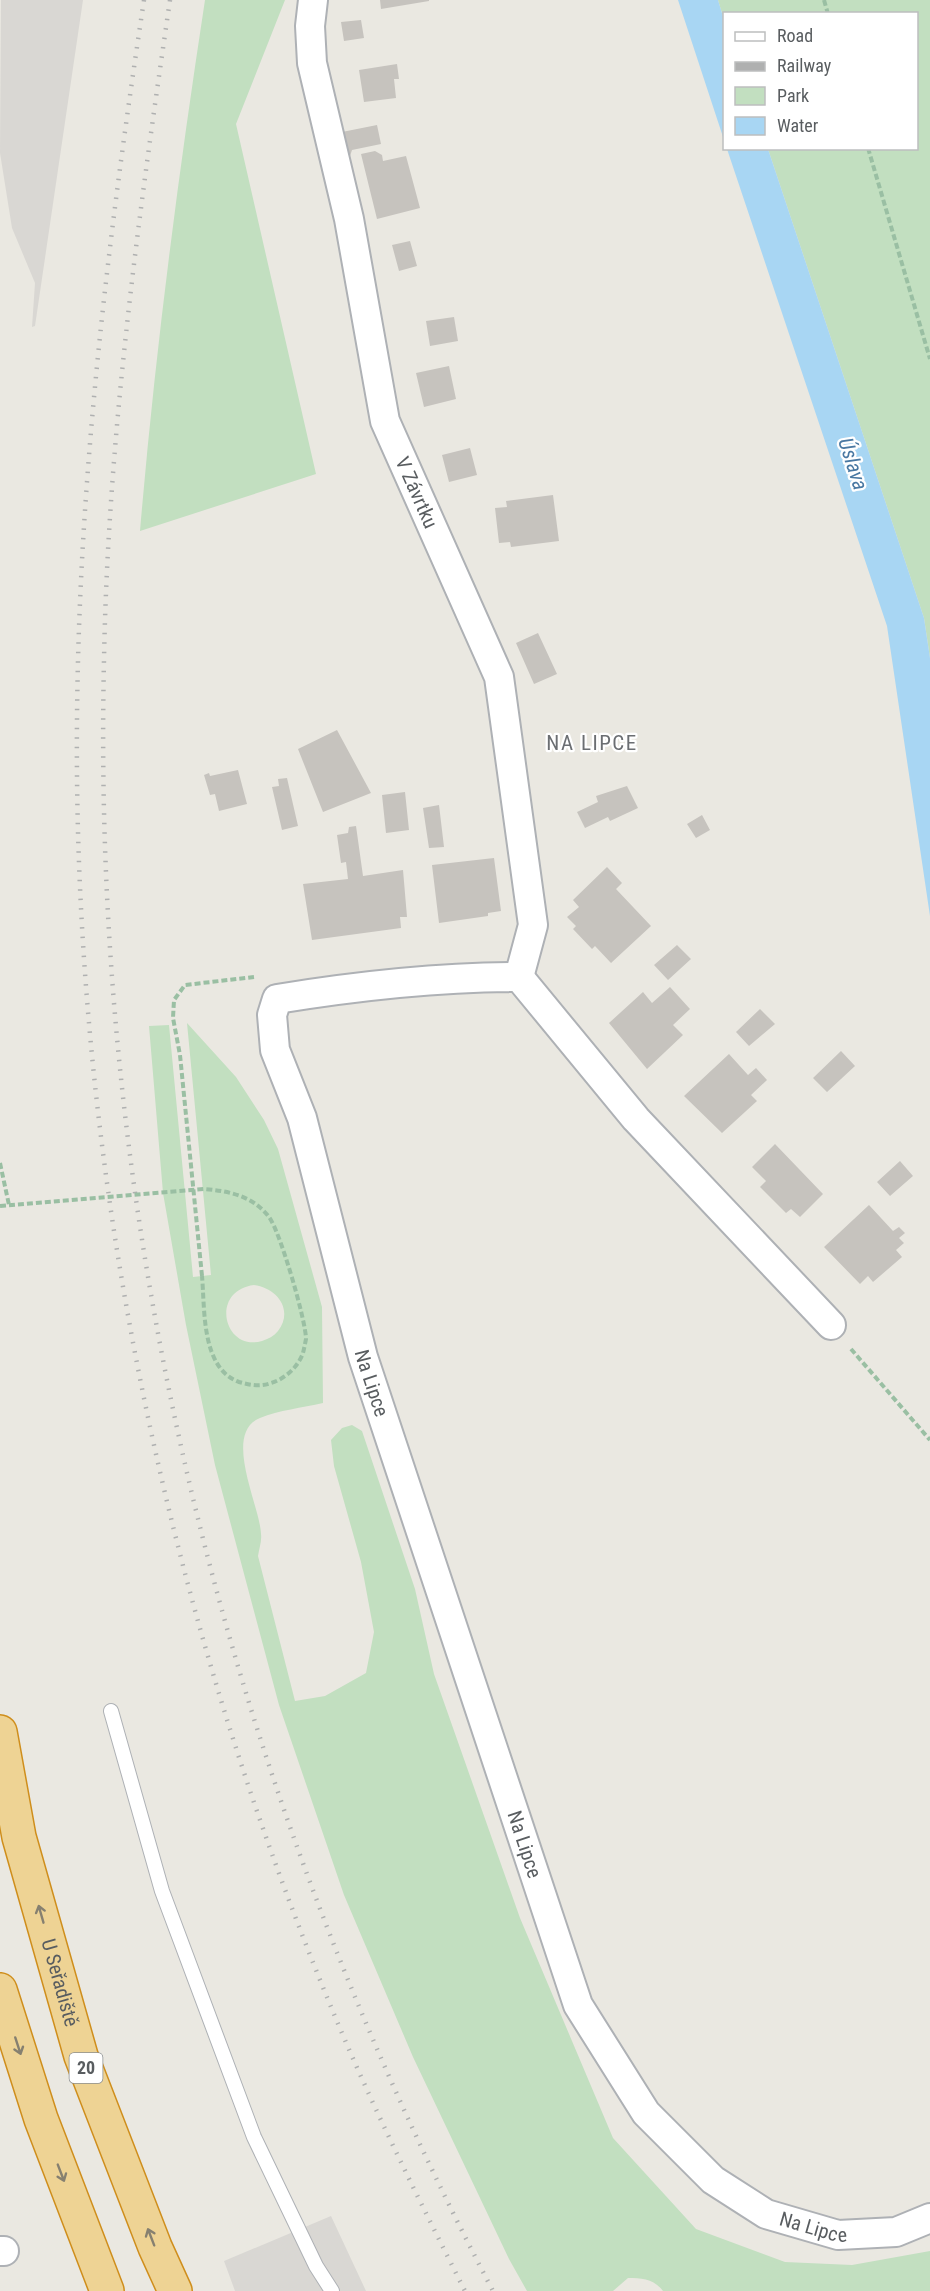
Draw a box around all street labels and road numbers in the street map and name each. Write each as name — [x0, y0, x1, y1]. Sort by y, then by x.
street label: V Závrtku — [391, 453, 443, 532]
street label: Na Lipce — [350, 1347, 394, 1420]
street label: Na Lipce — [502, 1808, 547, 1881]
street label: U Seřadiště — [36, 1936, 84, 2029]
road number: 20 — [70, 2053, 103, 2083]
street label: Na Lipce — [777, 2207, 848, 2247]

